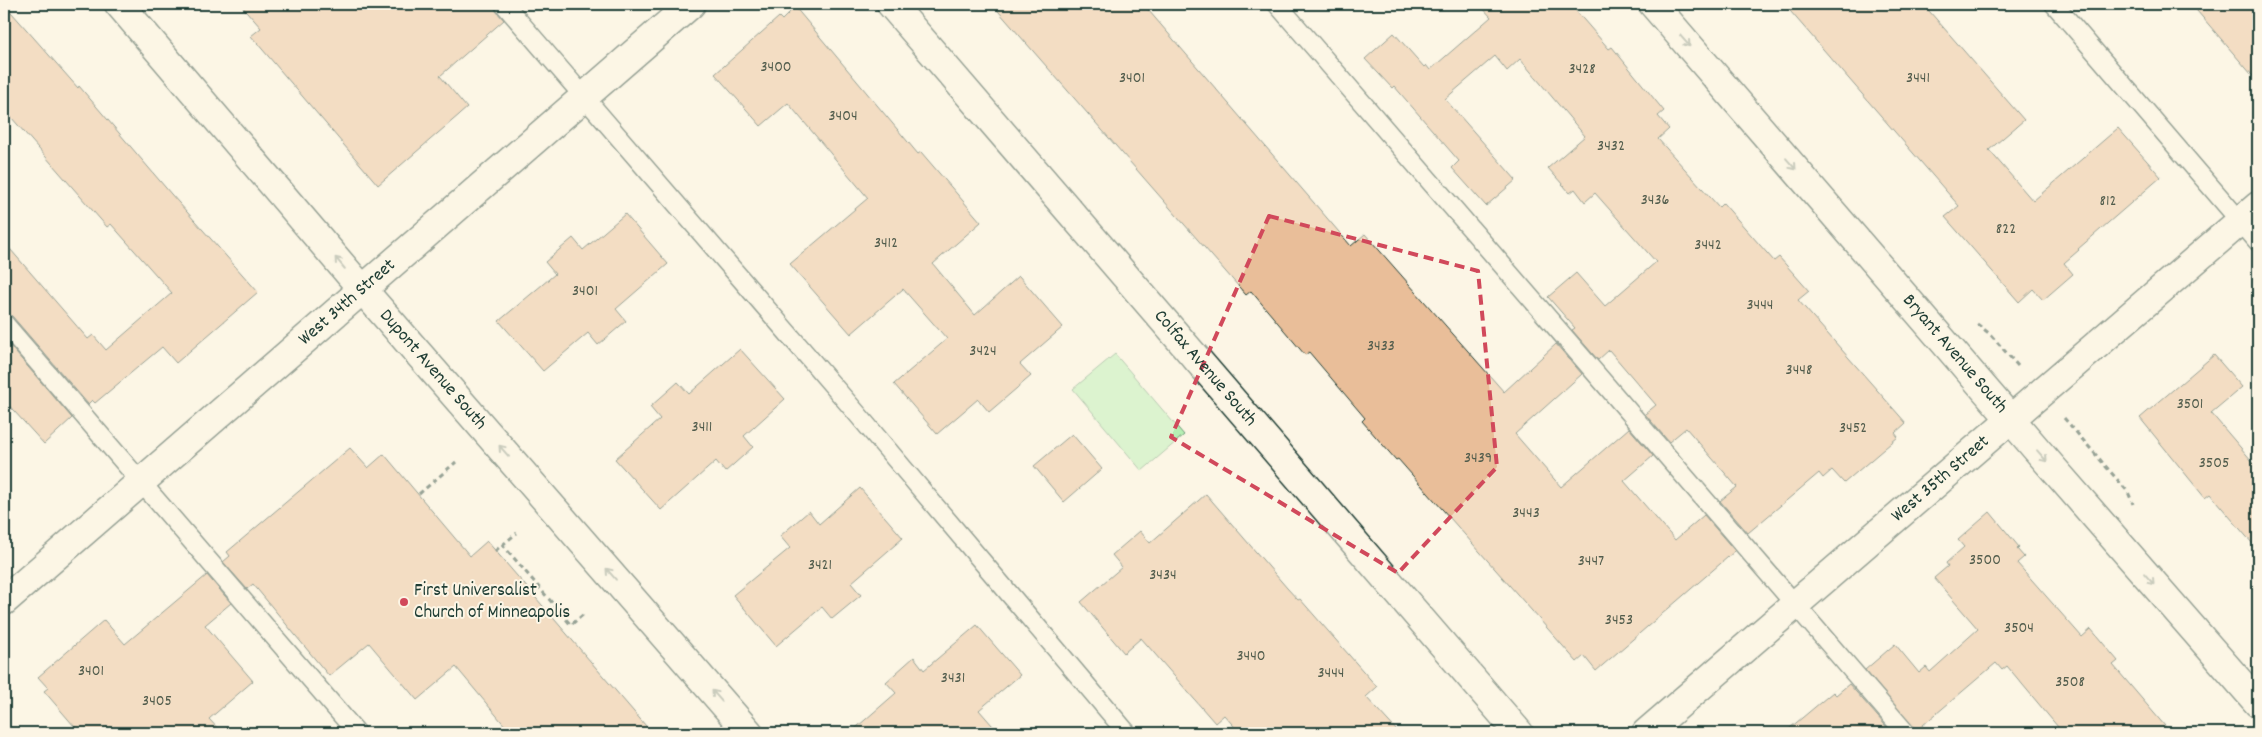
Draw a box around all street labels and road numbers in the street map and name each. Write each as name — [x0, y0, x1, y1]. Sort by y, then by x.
street label: West 34th Street — [293, 253, 402, 353]
street label: Bryant Avenue South — [1895, 288, 2014, 420]
street label: Dupont Avenue South — [372, 304, 493, 436]
street label: Colfax Avenue South — [1147, 304, 1263, 433]
street label: West 35th Street — [1886, 429, 1996, 529]

